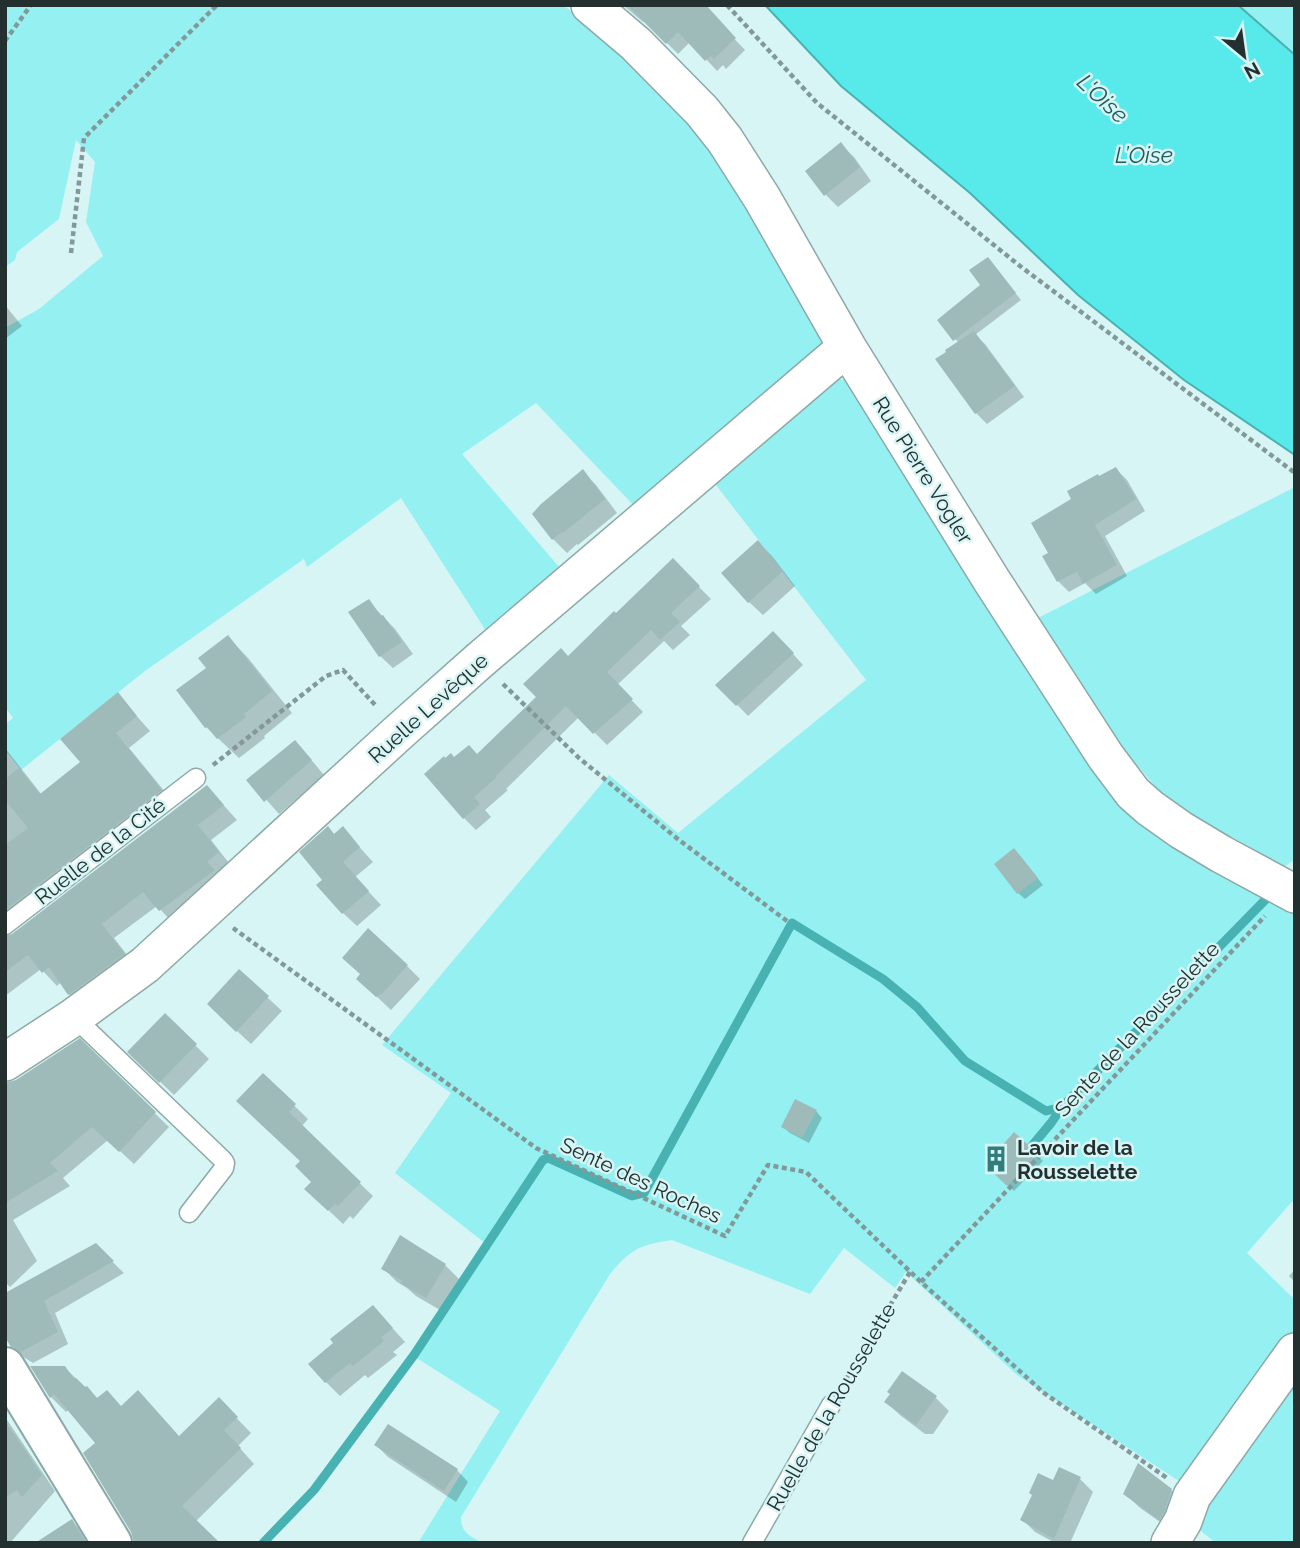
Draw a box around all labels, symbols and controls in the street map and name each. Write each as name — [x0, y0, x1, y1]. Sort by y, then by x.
north arrow — [1209, 21, 1279, 91]
text: N — [1241, 58, 1264, 84]
water label: L'Oise — [1072, 68, 1134, 128]
water label: L’Oise — [1115, 141, 1173, 168]
street label: Rue Pierre Vogler — [868, 392, 979, 549]
street label: Ruelle Levêque — [363, 648, 493, 768]
street label: Ruelle de la Cité — [30, 792, 170, 910]
street label: Sente de la Rousselette — [1049, 936, 1225, 1122]
street label: Sente des Roches — [557, 1132, 725, 1228]
place label: Lavoir de la Rousselette — [1017, 1135, 1138, 1184]
building icon: Lavoir de la Rousselette — [981, 1144, 1011, 1174]
street label: Ruelle de la Rousselette — [761, 1299, 901, 1515]

